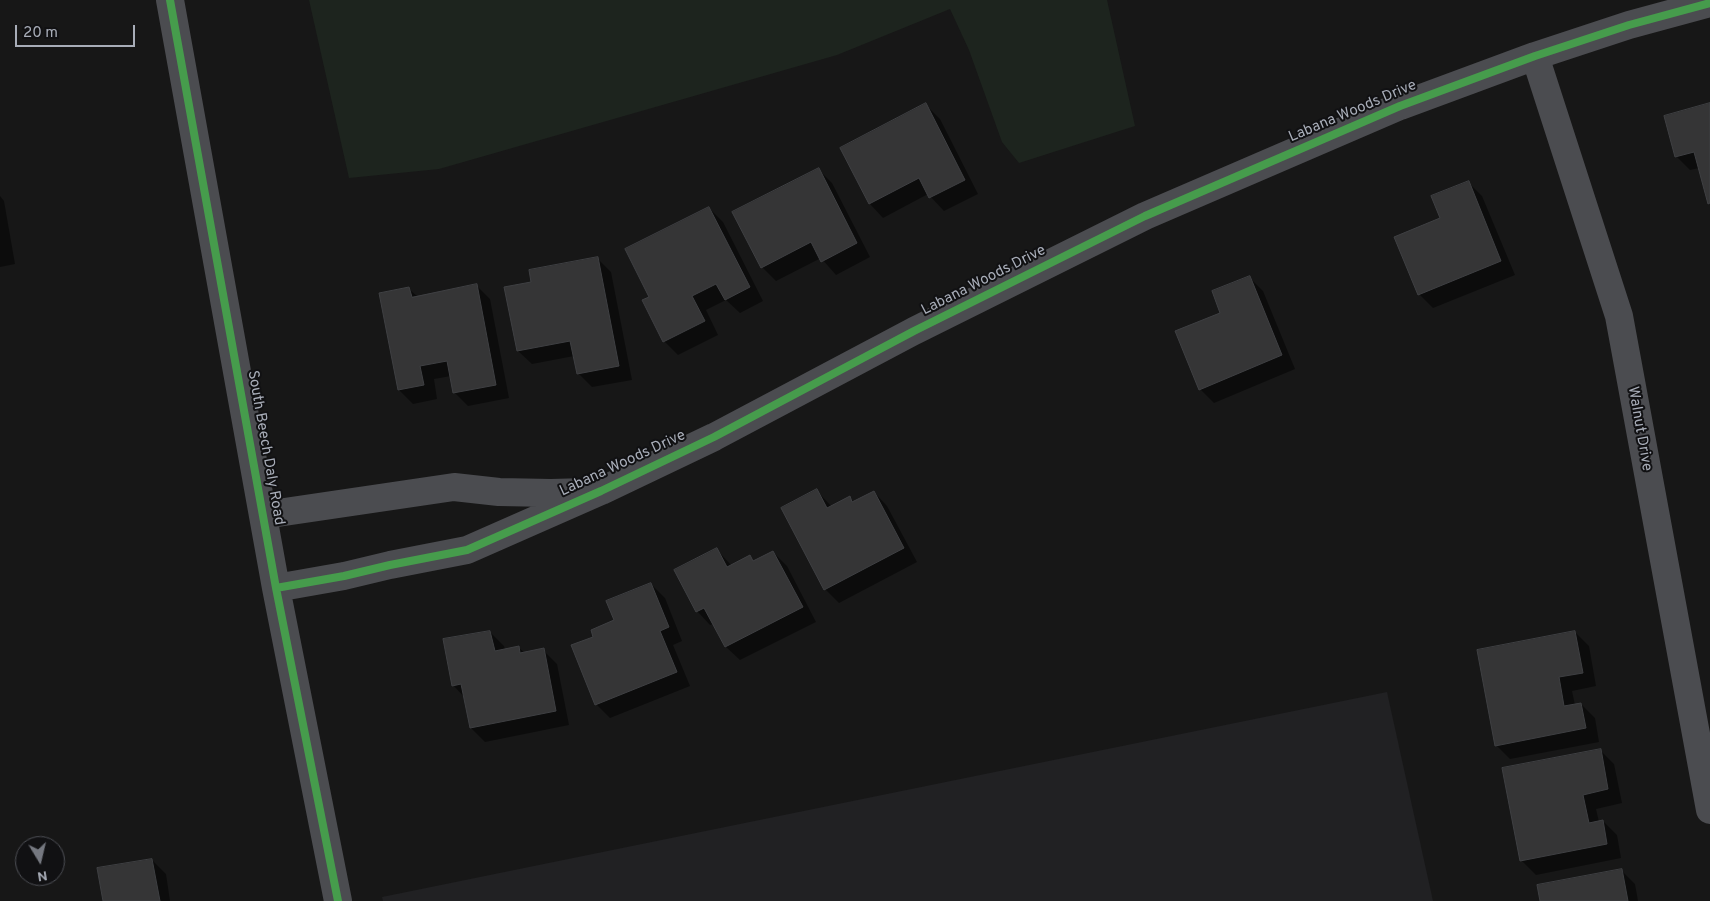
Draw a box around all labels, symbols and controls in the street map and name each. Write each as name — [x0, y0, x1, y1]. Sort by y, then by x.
scale bar — [18, 15, 138, 47]
text: 20 m — [23, 24, 58, 43]
street label: Labana Woods Drive — [1286, 77, 1420, 147]
street label: Labana Woods Drive — [919, 242, 1049, 320]
street label: South Beech Daly Road — [243, 369, 287, 527]
street label: Walnut Drive — [1623, 385, 1655, 473]
street label: Labana Woods Drive — [557, 427, 689, 501]
north arrow — [15, 836, 65, 886]
text: N — [36, 866, 49, 885]

